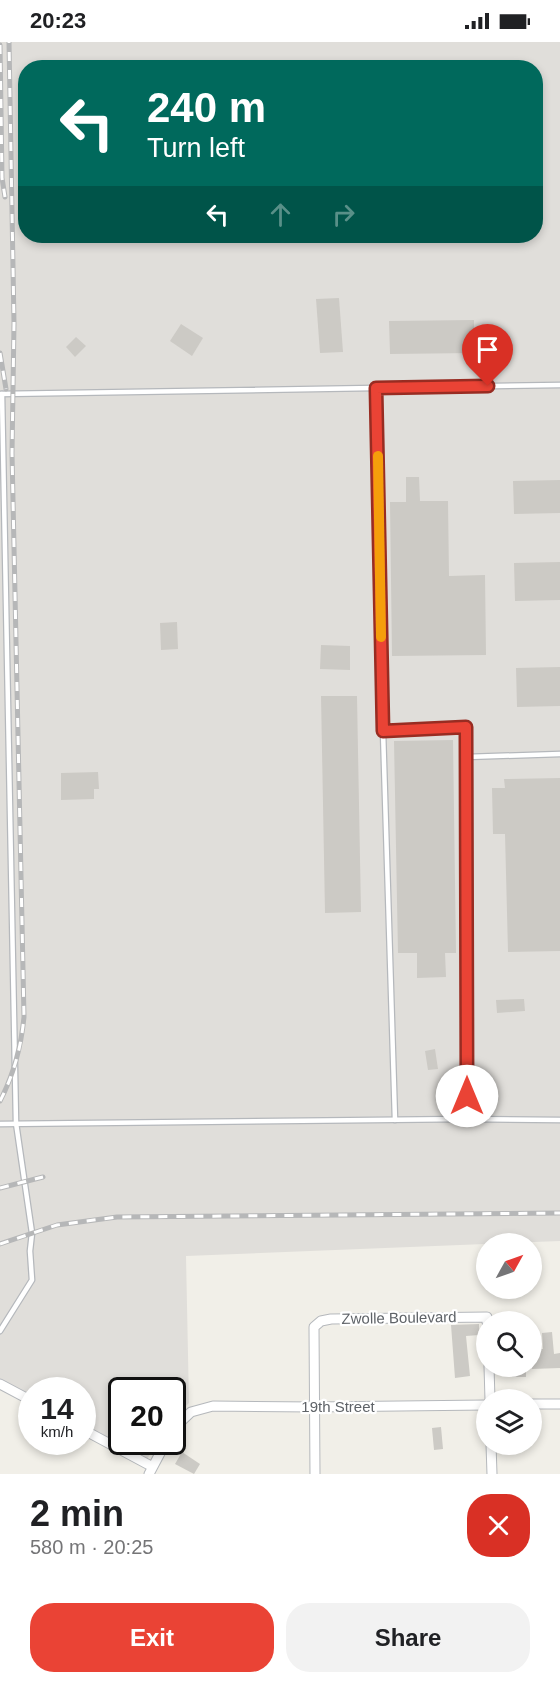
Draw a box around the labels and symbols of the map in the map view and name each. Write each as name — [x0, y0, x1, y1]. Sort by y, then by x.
pin — [462, 324, 513, 386]
position arrow — [435, 1064, 499, 1128]
north arrow — [476, 1233, 542, 1299]
street label: Zwolle Boulevard — [341, 1308, 457, 1327]
speed limit sign: 20 — [108, 1377, 186, 1455]
street label: 19th Street — [301, 1398, 376, 1415]

